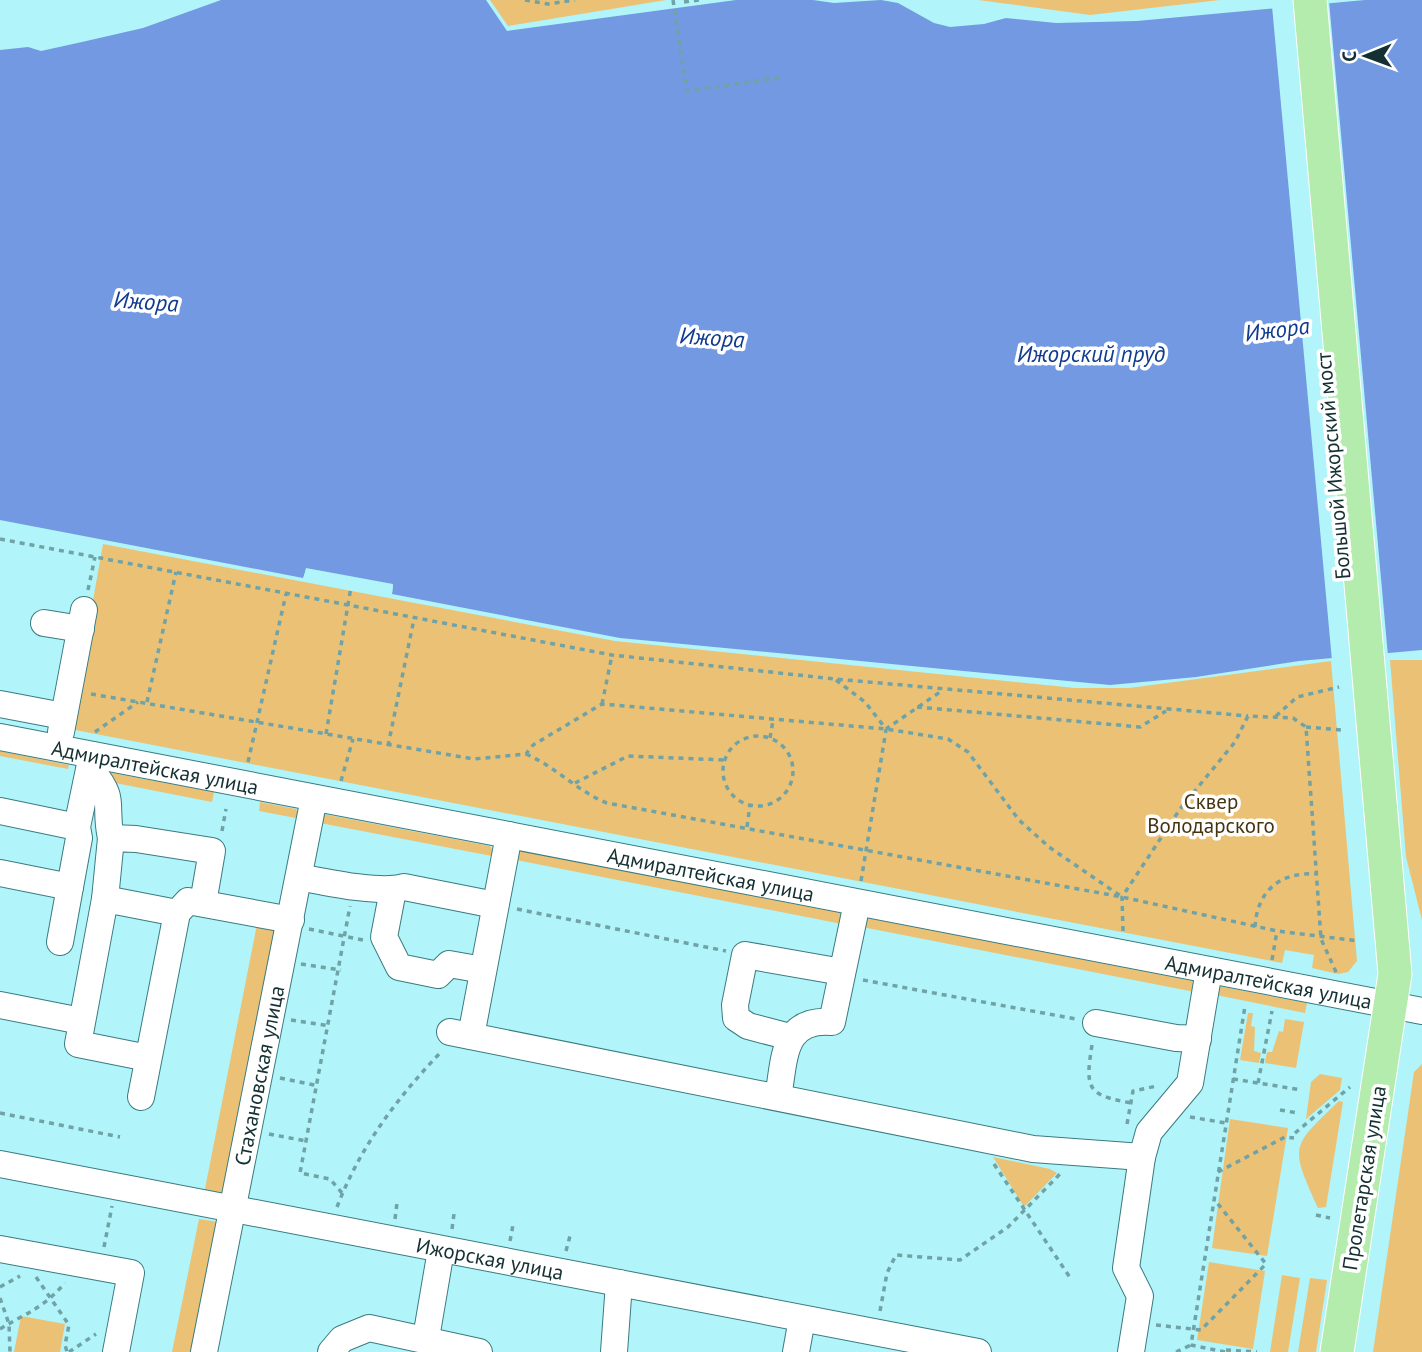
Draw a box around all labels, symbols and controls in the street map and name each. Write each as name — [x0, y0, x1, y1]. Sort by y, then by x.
north arrow — [1331, 21, 1401, 91]
text: С — [1337, 50, 1361, 62]
water label: Ижора — [113, 284, 179, 318]
water label: Ижора — [1243, 311, 1311, 347]
water label: Ижора — [679, 320, 745, 354]
water label: Ижорский пруд — [1017, 339, 1165, 368]
street label: Большой Ижорский мост — [1310, 351, 1356, 581]
street label: Адмиралтейская улица — [49, 734, 261, 800]
park label: Сквер Володарского — [1147, 788, 1275, 839]
street label: Адмиралтейская улица — [605, 841, 817, 907]
street label: Адмиралтейская улица — [1163, 948, 1374, 1015]
street label: Стахановская улица — [228, 983, 290, 1168]
street label: Пролетарская улица — [1336, 1084, 1392, 1272]
street label: Ижорская улица — [414, 1231, 566, 1286]

